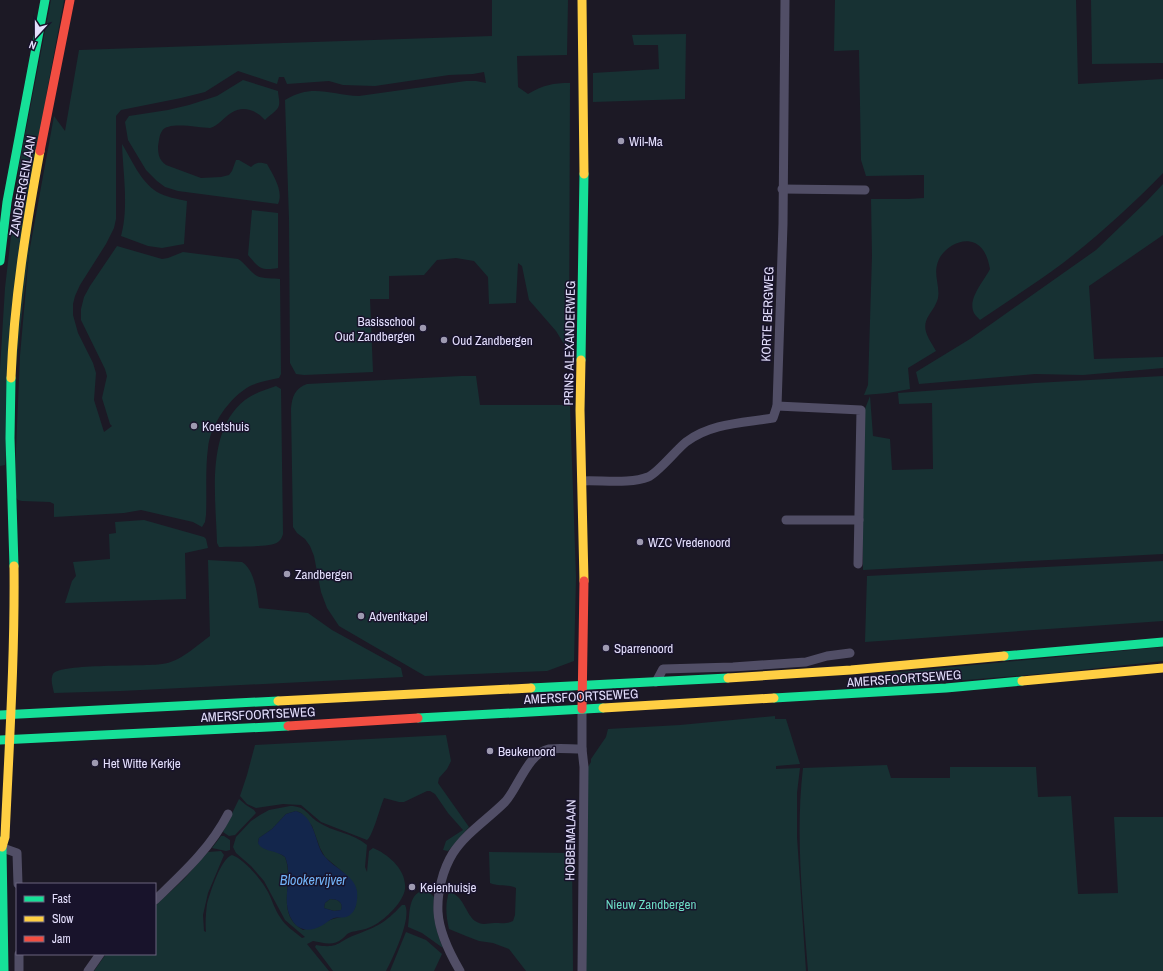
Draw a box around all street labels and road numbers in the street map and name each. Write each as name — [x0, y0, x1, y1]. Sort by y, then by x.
street label: ZANDBERGENLAAN — [5, 134, 40, 238]
street label: KORTE BERGWEG — [757, 266, 778, 362]
street label: PRINS ALEXANDERWEG — [560, 280, 579, 406]
street label: AMERSFOORTSEWEG — [845, 666, 962, 691]
street label: AMERSFOORTSEWEG — [522, 685, 639, 708]
street label: AMERSFOORTSEWEG — [199, 703, 316, 726]
street label: HOBBEMALAAN — [561, 799, 580, 881]

